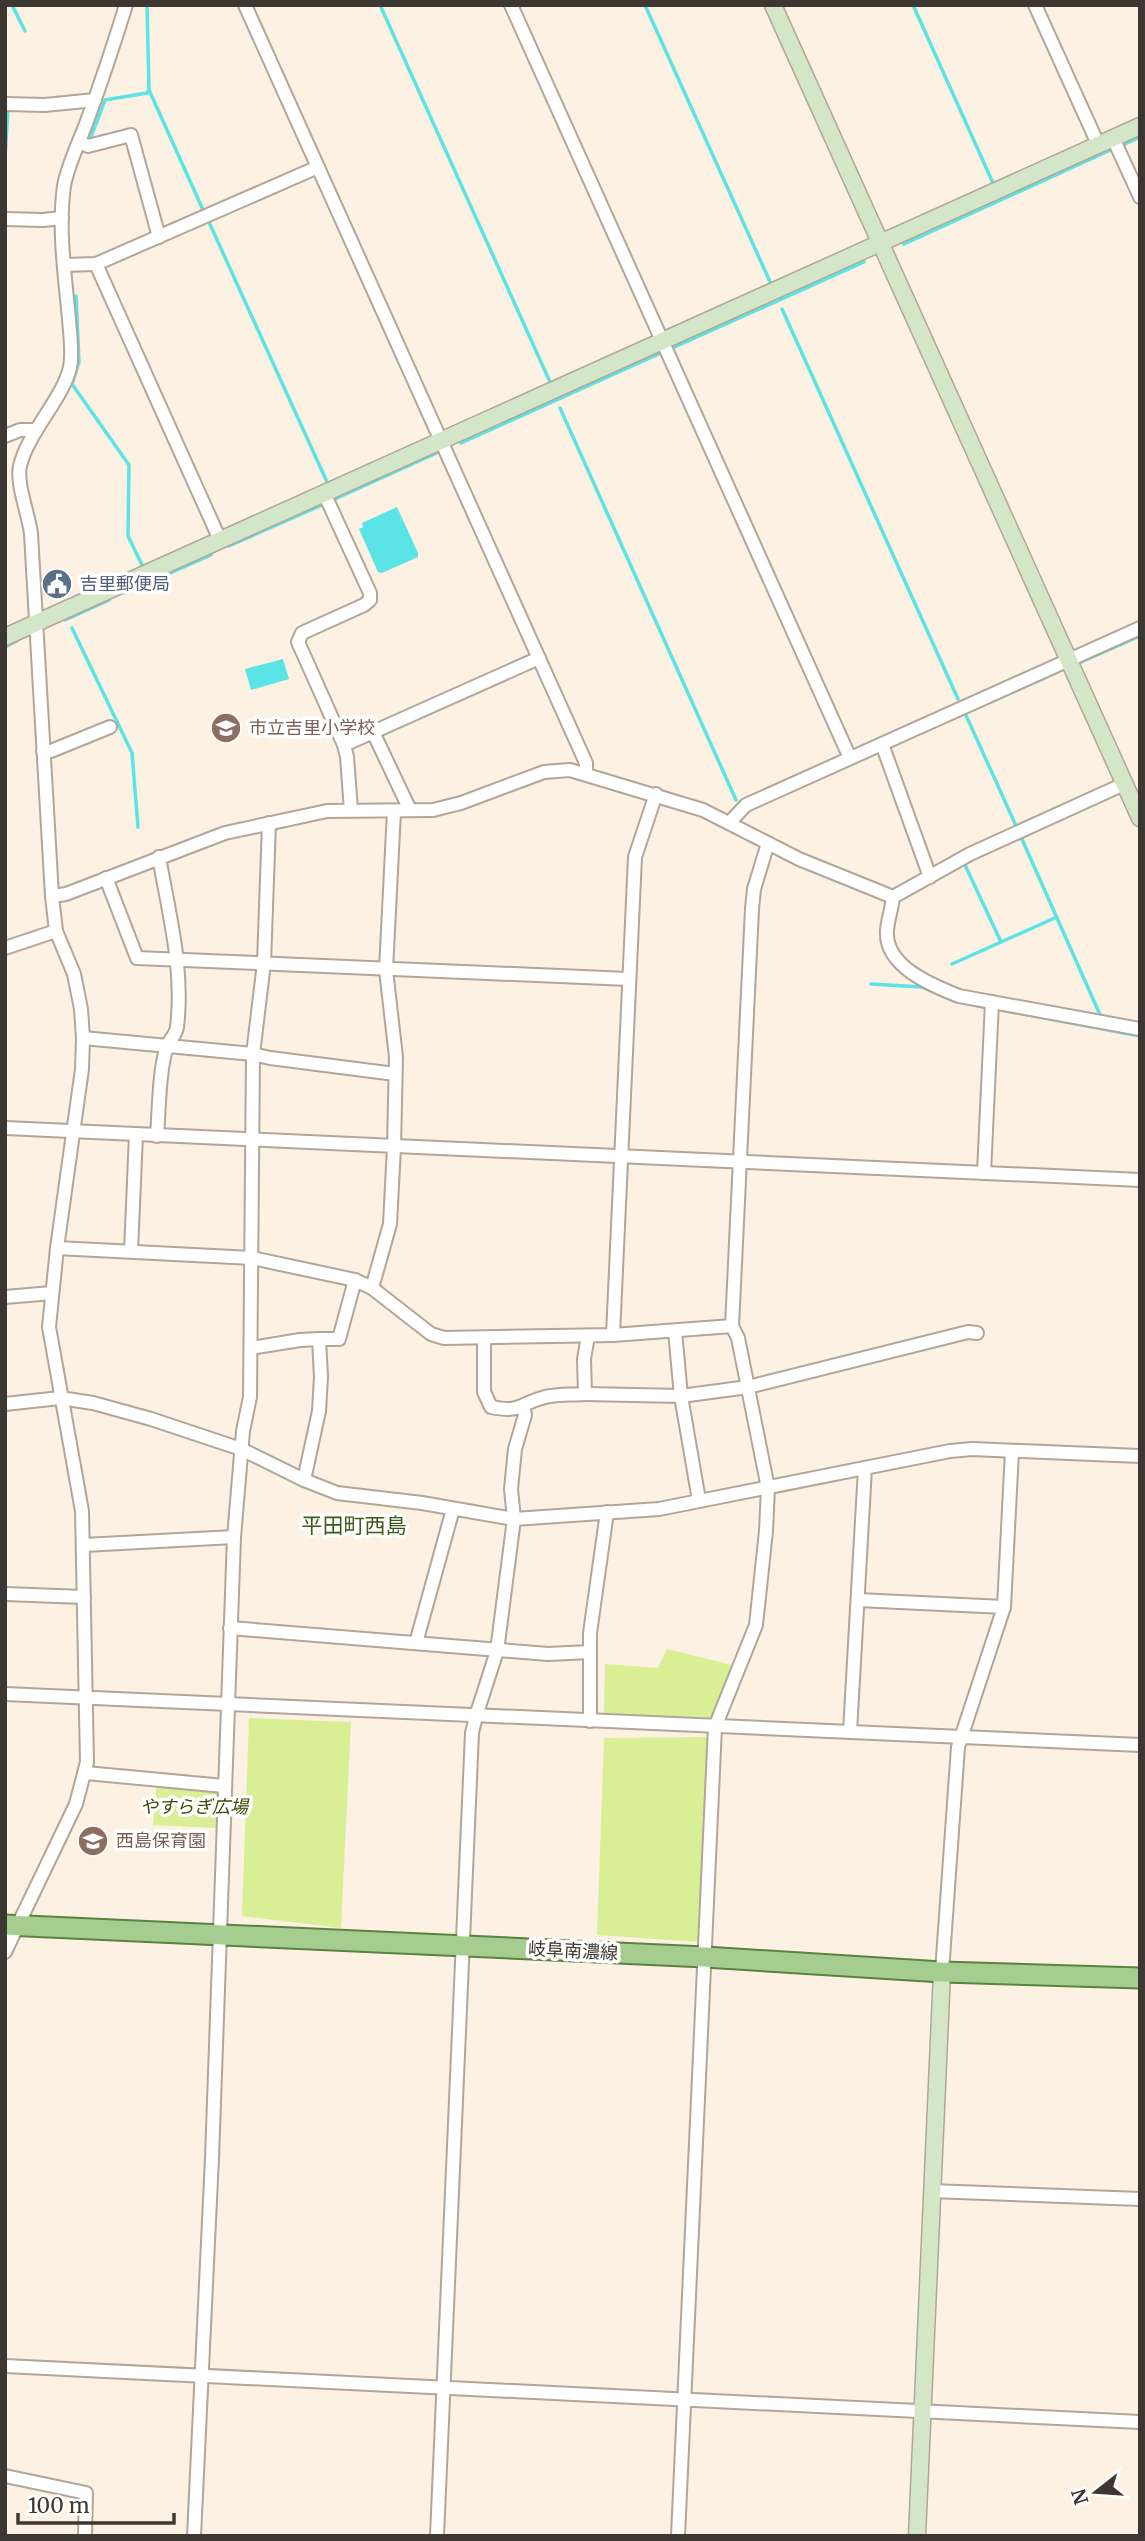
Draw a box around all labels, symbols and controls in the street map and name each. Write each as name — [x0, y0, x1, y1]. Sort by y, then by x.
public building icon: 吉里郵便局 — [40, 567, 74, 601]
place label: 吉里郵便局 — [80, 572, 170, 595]
school or university icon: 市立吉里小学校 — [209, 711, 243, 745]
place label: 市立吉里小学校 — [249, 716, 375, 739]
district label: 平田町西島 — [302, 1512, 407, 1539]
park label: やすらぎ広場 — [140, 1795, 250, 1818]
school or university icon: 西島保育園 — [76, 1824, 110, 1858]
place label: 西島保育園 — [116, 1829, 206, 1852]
street label: 岐阜南濃線 — [527, 1937, 619, 1964]
north arrow — [1061, 2457, 1131, 2527]
scale bar — [18, 2482, 173, 2526]
text: N — [1066, 2486, 1093, 2508]
text: 100 m — [28, 2492, 90, 2519]

